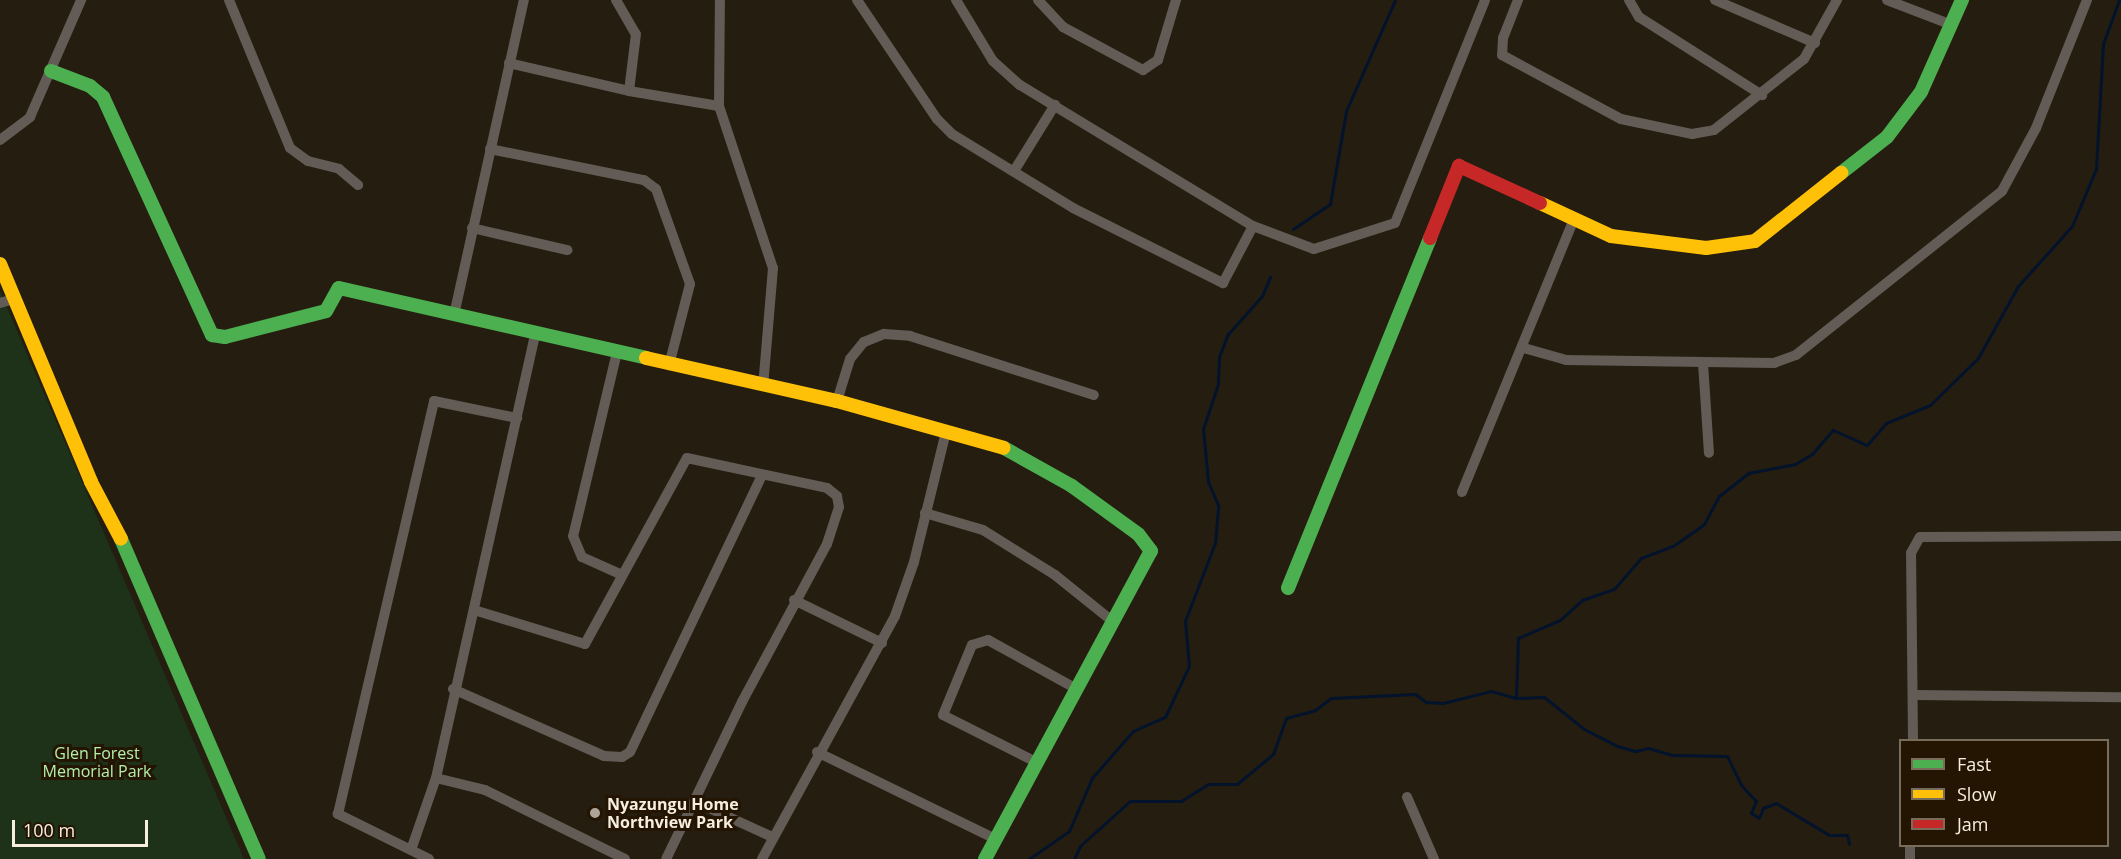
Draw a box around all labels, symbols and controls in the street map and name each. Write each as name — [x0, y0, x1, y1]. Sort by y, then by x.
legend — [1899, 739, 2109, 847]
park label: Glen Forest Memorial Park — [43, 743, 151, 781]
text: Fast — [1957, 752, 1991, 776]
text: Slow — [1957, 782, 1996, 806]
place label: Nyazungu Home Northview Park — [607, 794, 739, 832]
marker: Nyazungu Home Northview Park — [588, 806, 602, 820]
scale bar — [15, 808, 152, 846]
text: Jam — [1957, 812, 1989, 836]
text: 100 m — [23, 818, 75, 842]

